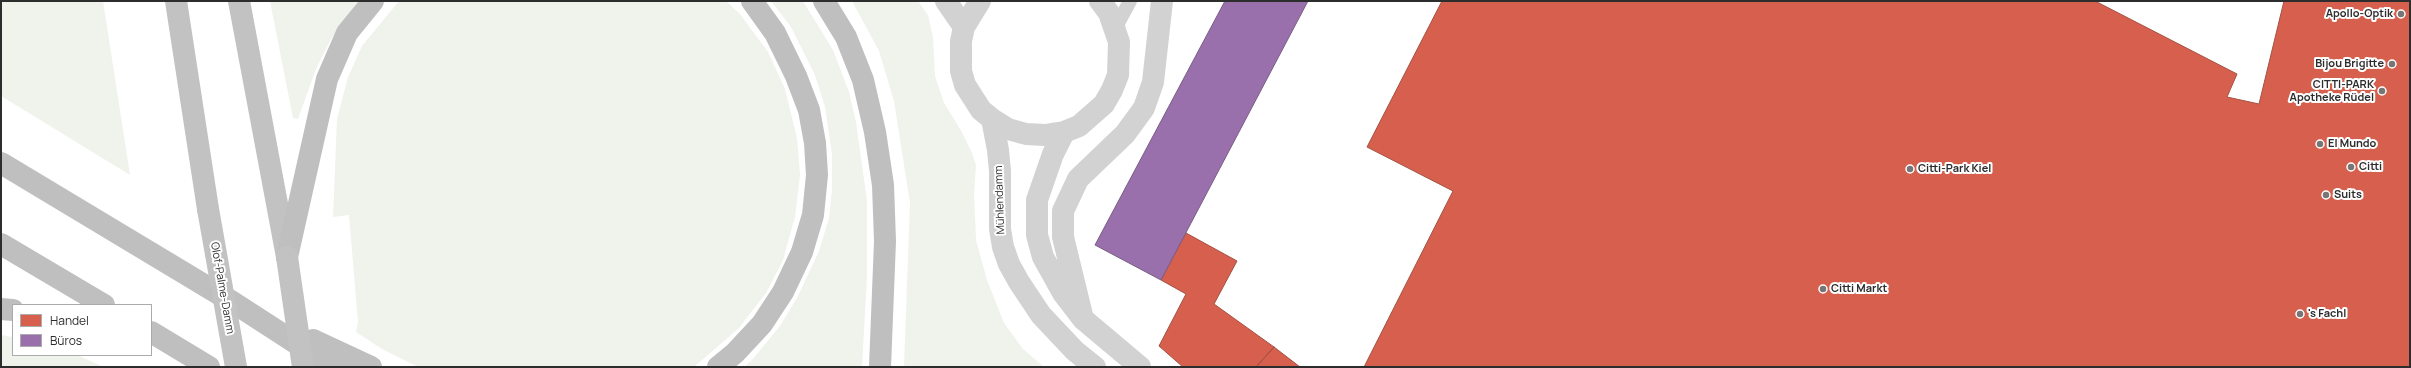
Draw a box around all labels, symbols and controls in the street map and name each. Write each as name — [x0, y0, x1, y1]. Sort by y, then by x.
place label: Apollo-Optik — [2326, 7, 2393, 21]
marker: Apollo-Optik — [2396, 9, 2406, 19]
place label: Bijou Brigitte — [2315, 57, 2384, 71]
marker: Bijou Brigitte — [2387, 59, 2397, 69]
place label: CITTI-PARK Apotheke Rüdel — [2290, 78, 2374, 104]
marker: CITTI-PARK Apotheke Rüdel — [2377, 86, 2387, 96]
place label: El Mundo — [2328, 137, 2376, 151]
marker: El Mundo — [2315, 139, 2325, 149]
place label: Citti — [2359, 160, 2382, 174]
place label: Citti-Park Kiel — [1918, 162, 1991, 176]
marker: Citti — [2346, 162, 2356, 172]
marker: Citti-Park Kiel — [1905, 164, 1915, 174]
street label: Mühlendamm — [992, 165, 1008, 235]
place label: Suits — [2334, 188, 2362, 202]
marker: Suits — [2321, 190, 2331, 200]
street label: Olof-Palme-Damm — [207, 241, 237, 335]
place label: Citti Markt — [1831, 282, 1887, 296]
marker: Citti Markt — [1818, 284, 1828, 294]
legend — [12, 304, 152, 356]
place label: 's Fachl — [2308, 307, 2346, 321]
marker: 's Fachl — [2295, 309, 2305, 319]
text: Handel — [50, 312, 89, 329]
text: Büros — [50, 332, 82, 349]

